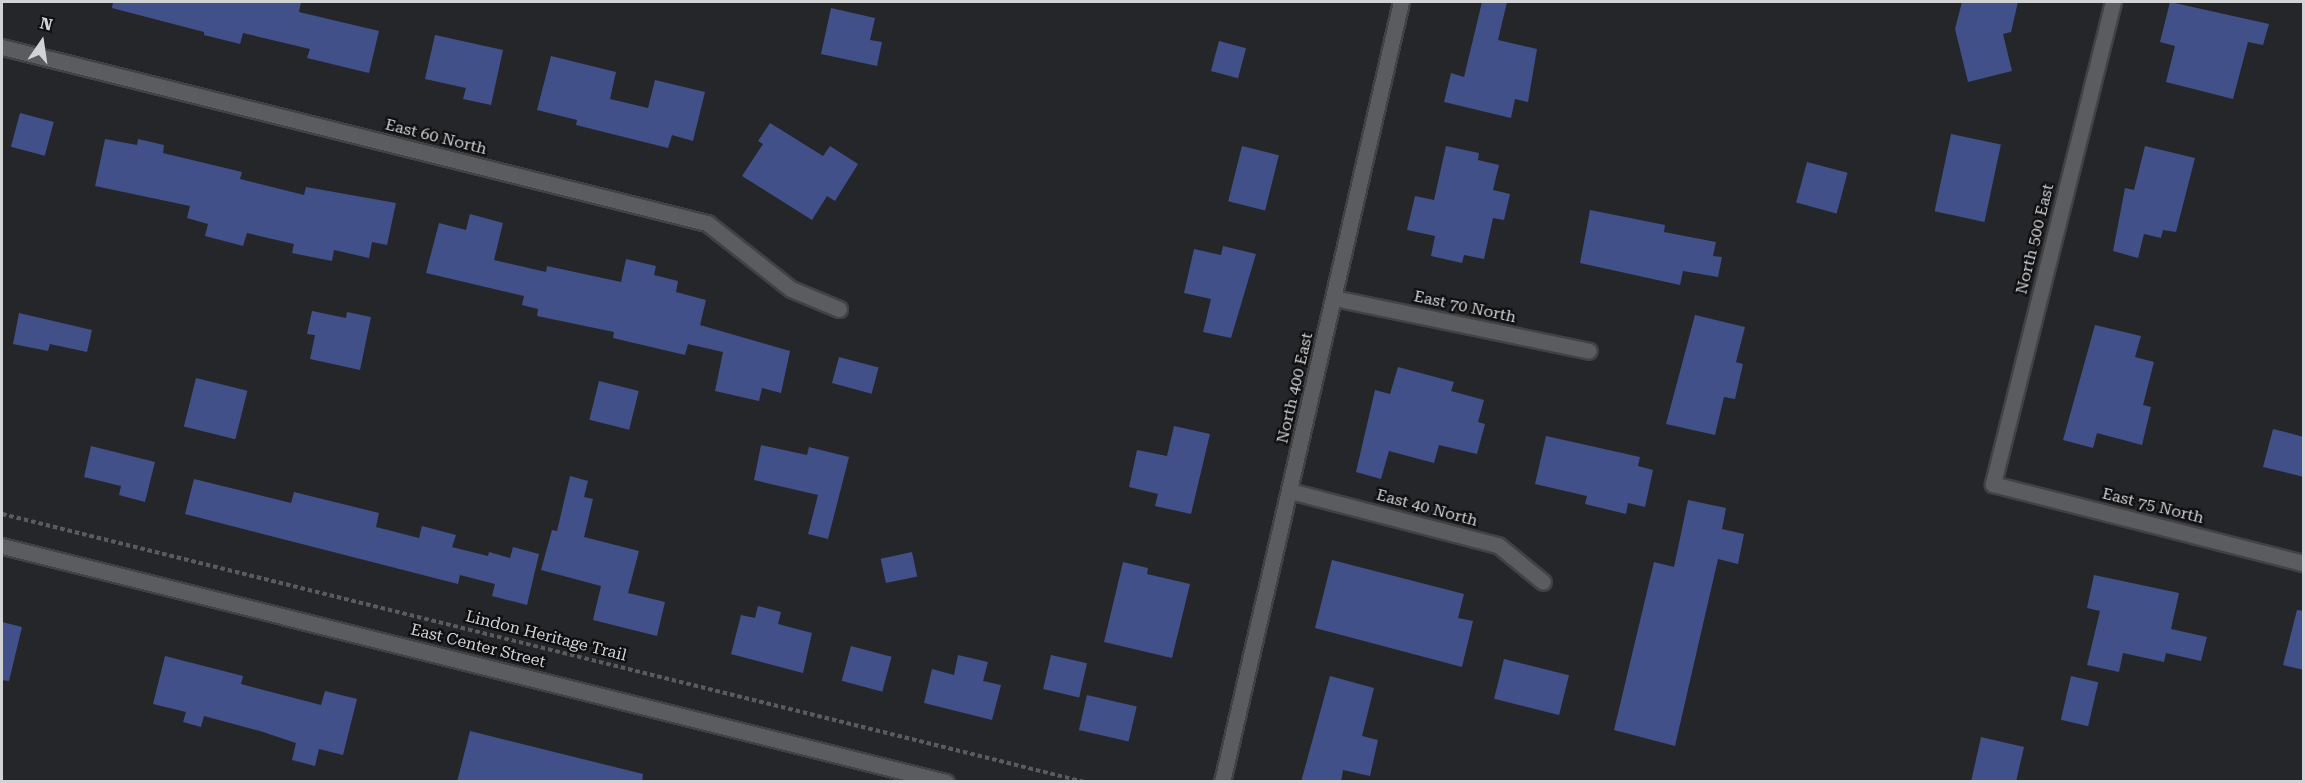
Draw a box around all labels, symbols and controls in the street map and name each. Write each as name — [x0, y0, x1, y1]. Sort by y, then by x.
north arrow — [12, 12, 72, 72]
text: N — [38, 13, 54, 35]
street label: East 60 North — [383, 115, 489, 159]
street label: North 500 East — [2012, 182, 2058, 296]
street label: East 70 North — [1412, 287, 1518, 327]
street label: North 400 East — [1273, 331, 1317, 445]
street label: East 75 North — [2100, 484, 2206, 528]
street label: East 40 North — [1374, 485, 1480, 531]
street label: Lindon Heritage Trail — [464, 607, 628, 665]
street label: East Center Street — [409, 620, 547, 672]

